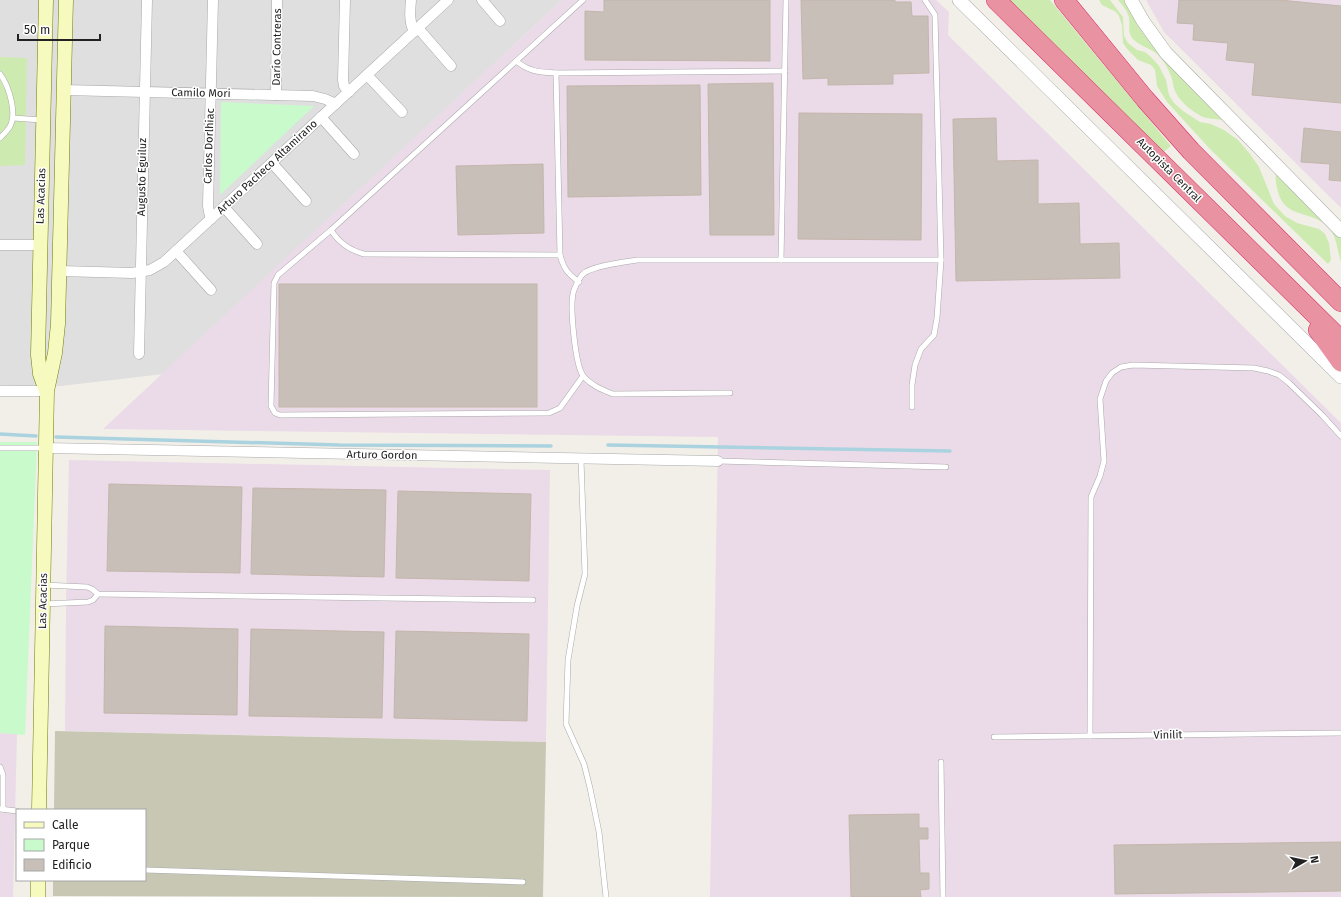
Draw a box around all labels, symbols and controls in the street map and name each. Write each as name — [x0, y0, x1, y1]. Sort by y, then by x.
street label: Darío Contreras — [270, 8, 284, 86]
scale bar — [18, 16, 100, 42]
text: 50 m — [24, 23, 50, 37]
street label: Camilo Mori — [171, 86, 231, 100]
street label: Carlos Dorlhiac — [201, 108, 217, 184]
street label: Arturo Pacheco Altamirano — [214, 117, 320, 217]
street label: Autopista Central — [1134, 135, 1204, 205]
street label: Augusto Eguiluz — [135, 138, 149, 216]
street label: Las Acacias — [34, 168, 48, 224]
street label: Arturo Gordon — [346, 448, 418, 462]
street label: Las Acacias — [36, 573, 50, 629]
street label: Vinilit — [1153, 728, 1183, 742]
legend — [16, 809, 146, 881]
text: Calle — [52, 818, 79, 832]
text: Parque — [52, 838, 90, 852]
north arrow — [1285, 841, 1325, 881]
text: N — [1307, 855, 1321, 864]
text: Edificio — [52, 858, 92, 872]

